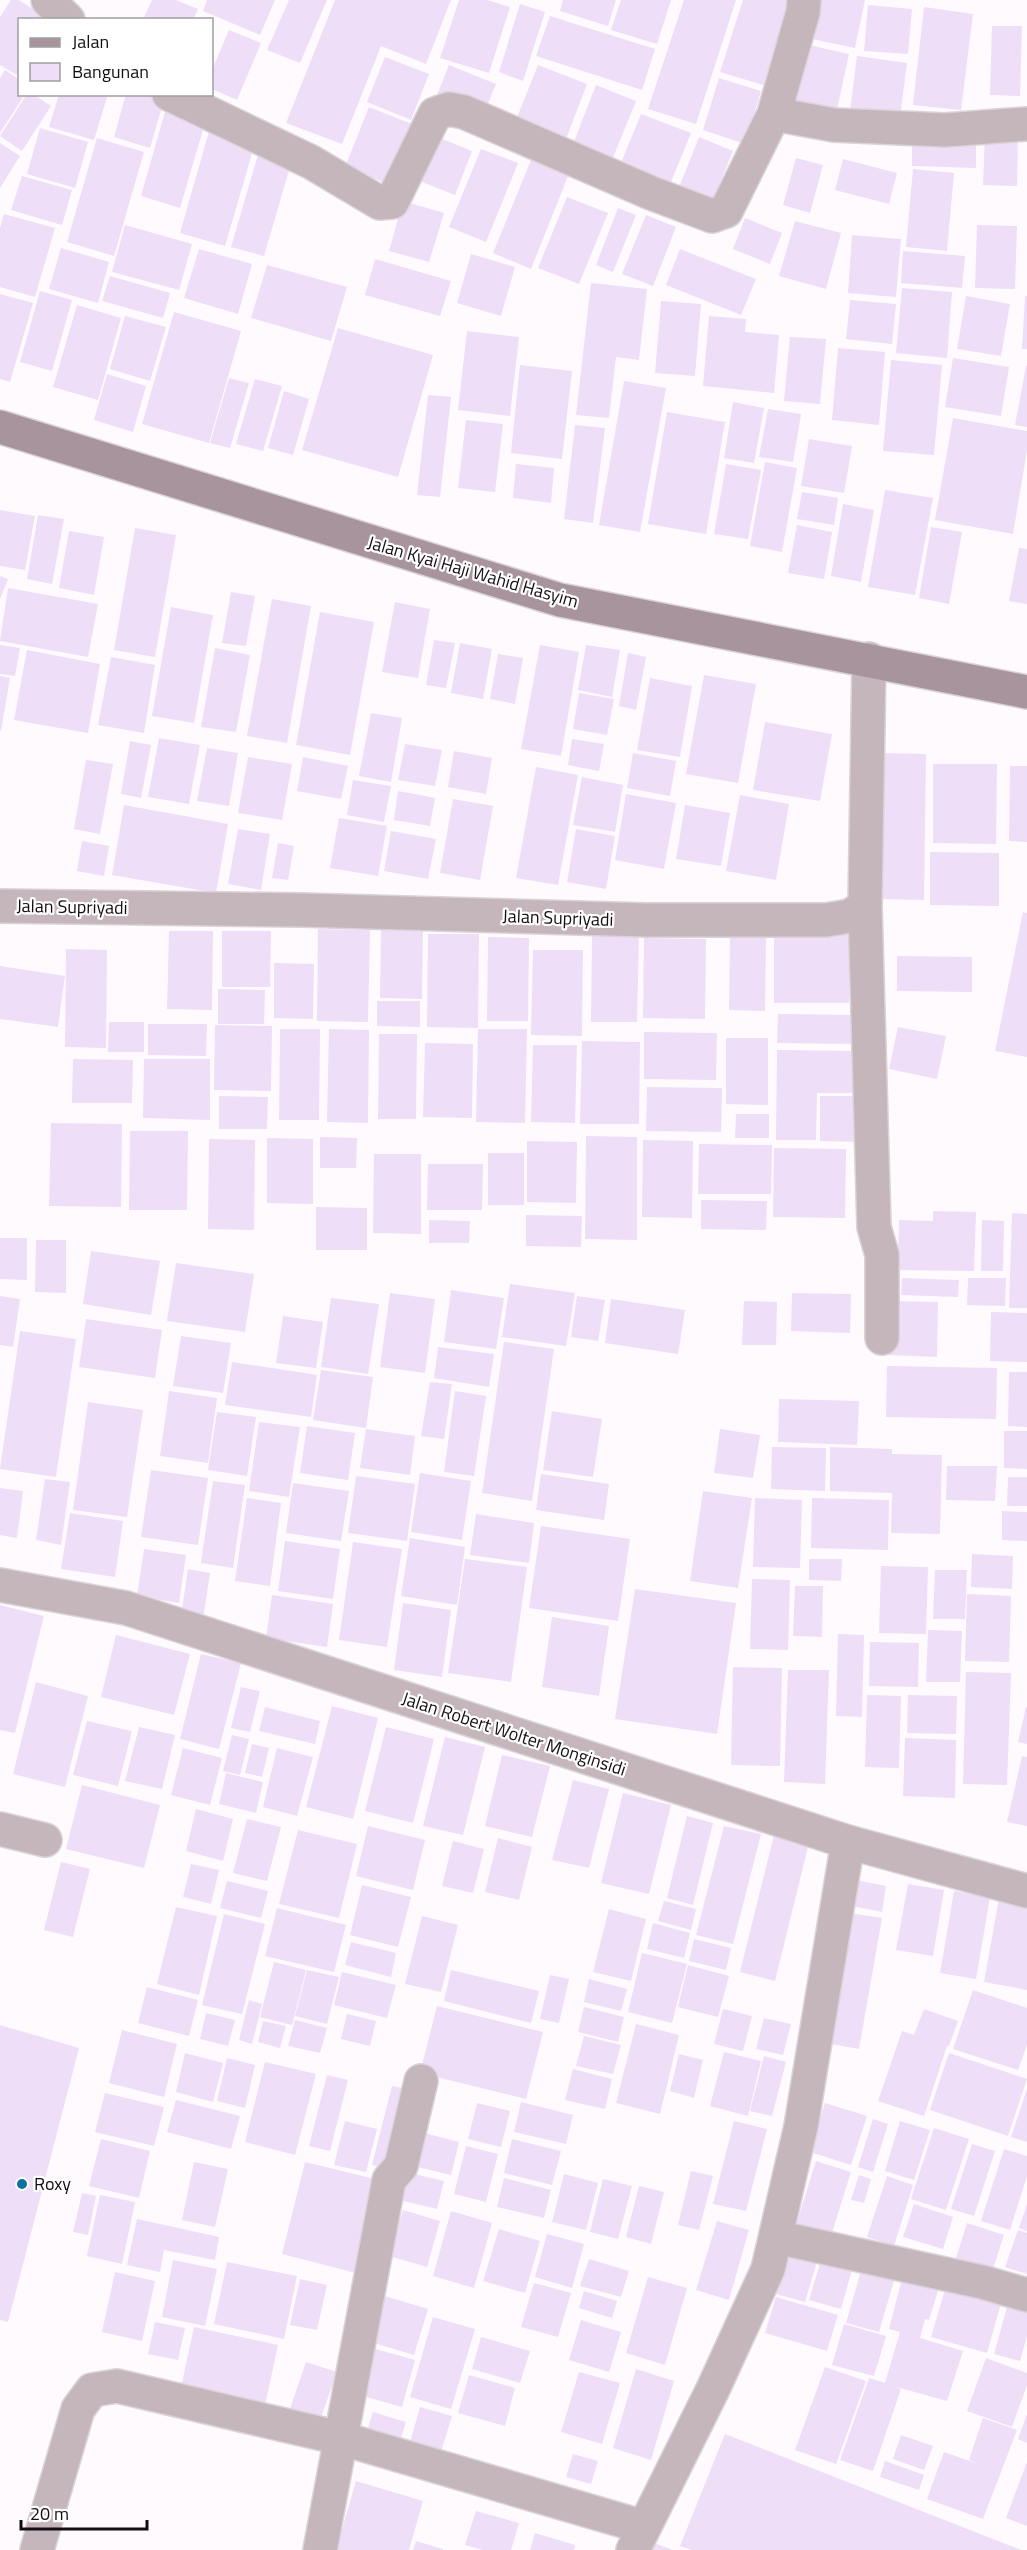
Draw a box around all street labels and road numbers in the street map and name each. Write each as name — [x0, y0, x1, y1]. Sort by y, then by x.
street label: Jalan Kyai Haji Wahid Hasyim — [365, 528, 582, 615]
street label: Jalan Supriyadi — [16, 892, 128, 921]
street label: Jalan Supriyadi — [502, 902, 614, 933]
street label: Jalan Robert Wolter Monginsidi — [399, 1684, 630, 1783]

